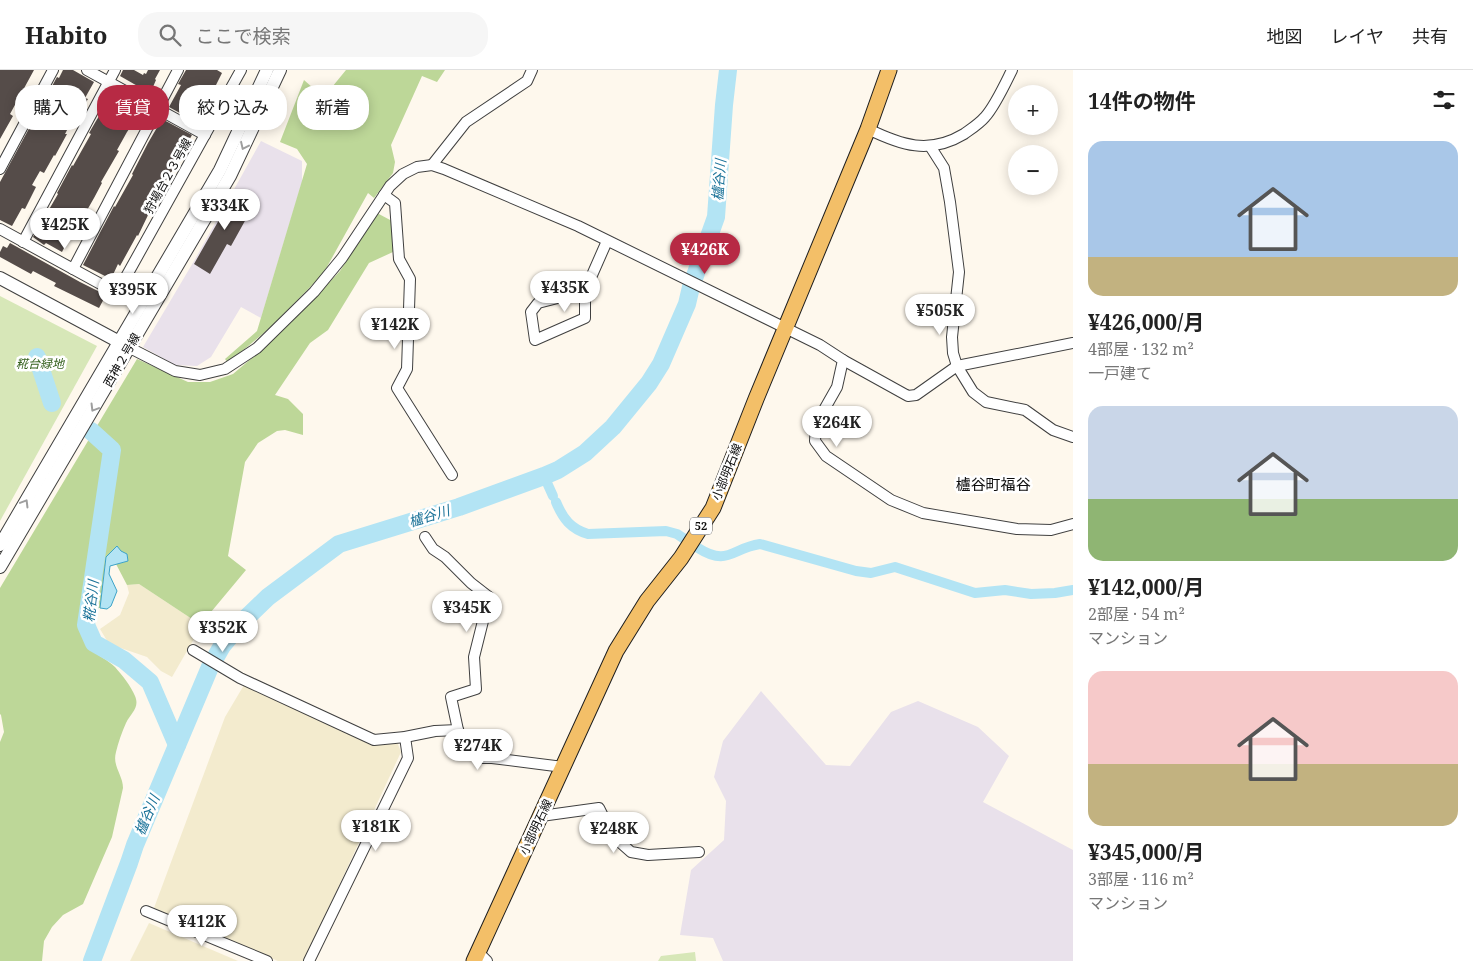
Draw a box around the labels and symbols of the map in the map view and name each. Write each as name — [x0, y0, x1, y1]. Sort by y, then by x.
street label: 狩場台２３号線 — [140, 135, 195, 217]
one-way arrow — [240, 141, 250, 150]
water label: 櫨谷川 — [707, 156, 730, 202]
pin: ¥334K — [190, 189, 260, 231]
pin: ¥425K — [30, 208, 100, 250]
pin: ¥426K — [670, 232, 740, 275]
pin: ¥435K — [530, 270, 600, 313]
pin: ¥395K — [98, 272, 168, 315]
pin: ¥505K — [905, 294, 975, 336]
pin: ¥142K — [360, 308, 430, 350]
street label: 西神２号線 — [99, 330, 144, 390]
park label: 糀台緑地 — [16, 355, 66, 372]
one-way arrow — [90, 403, 100, 412]
pin: ¥264K — [802, 406, 872, 448]
street label: 小部明石線 — [707, 441, 746, 503]
district label: 櫨谷町福谷 — [955, 474, 1031, 494]
one-way arrow — [18, 499, 28, 508]
water label: 櫨谷川 — [406, 500, 454, 531]
road number: 52 — [690, 518, 712, 534]
water label: 糀谷川 — [79, 577, 103, 623]
pin: ¥345K — [432, 590, 502, 633]
pin: ¥352K — [188, 610, 258, 653]
pin: ¥274K — [443, 728, 513, 771]
water label: 櫨谷川 — [130, 790, 164, 838]
street label: 小部明石線 — [515, 796, 556, 858]
pin: ¥181K — [341, 810, 411, 852]
pin: ¥248K — [579, 812, 649, 854]
pin: ¥412K — [167, 904, 237, 947]

